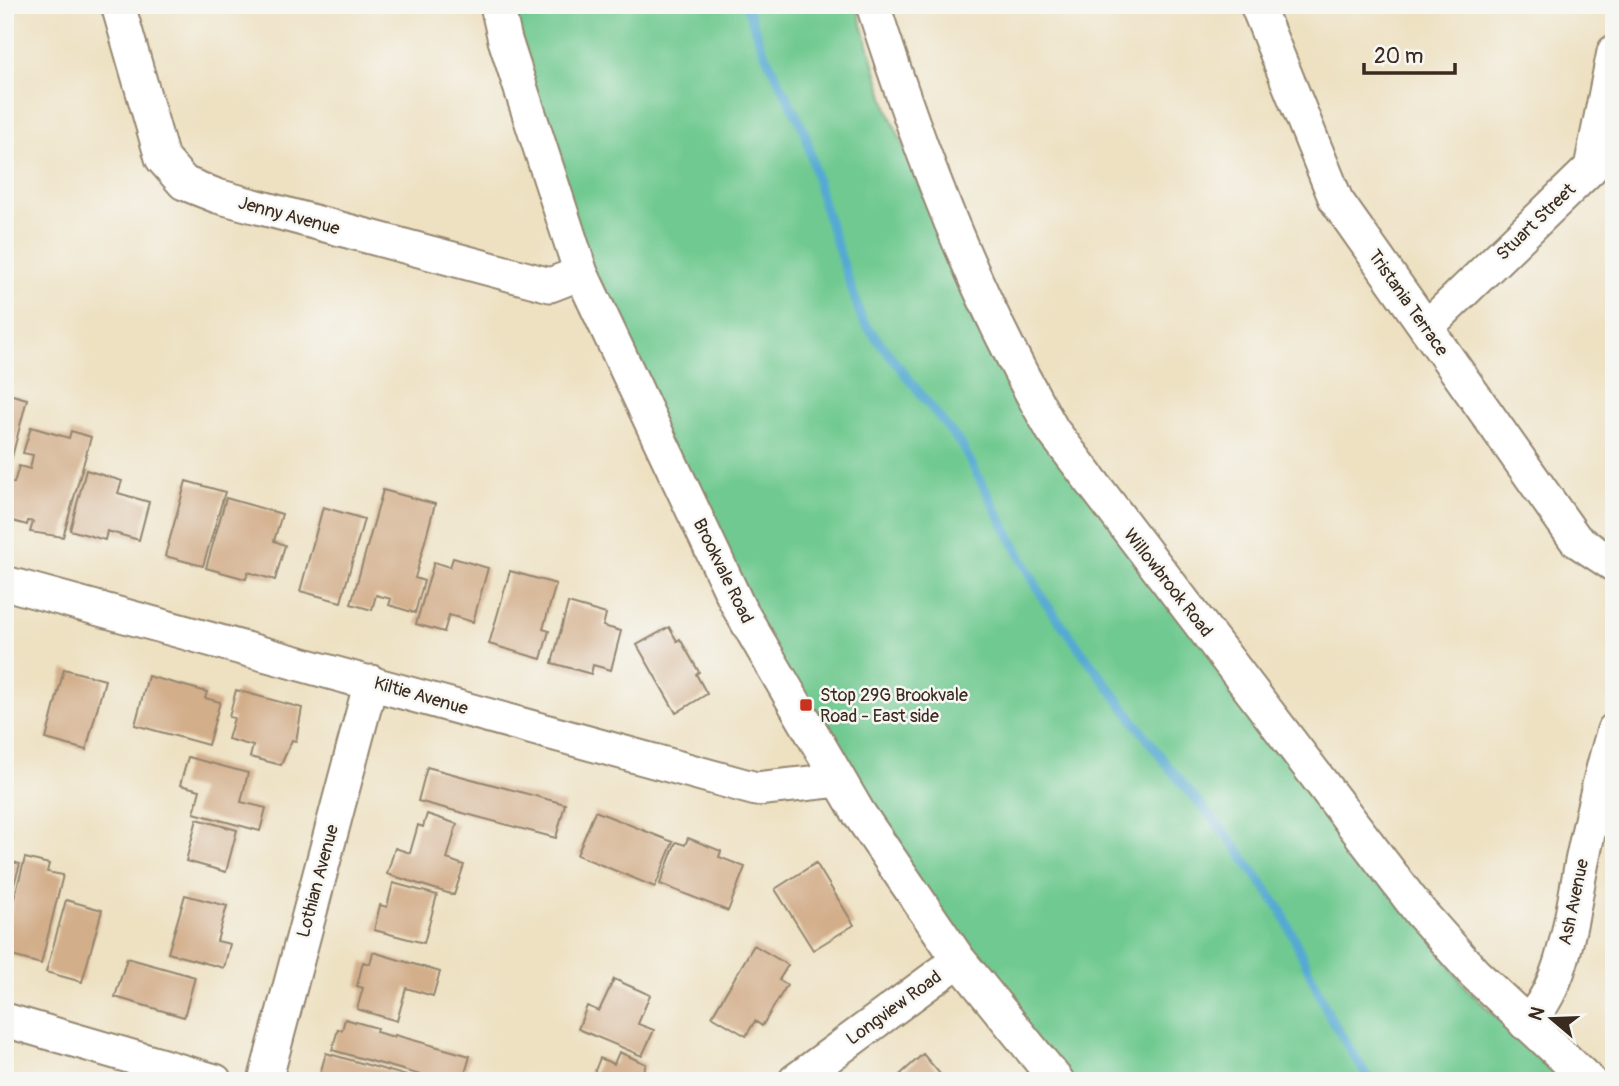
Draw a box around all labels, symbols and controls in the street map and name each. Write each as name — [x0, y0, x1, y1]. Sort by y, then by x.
scale bar — [1364, 32, 1454, 76]
text: 20 m — [1374, 43, 1423, 70]
street label: Stuart Street — [1491, 178, 1581, 266]
street label: Jenny Avenue — [236, 191, 342, 241]
street label: Tristania Terrace — [1363, 245, 1453, 361]
street label: Brookvale Road — [688, 515, 758, 627]
street label: Willowbrook Road — [1118, 524, 1218, 642]
street label: Kiltie Avenue — [371, 672, 471, 720]
place label: Stop 29G Brookvale Road - East side — [820, 684, 968, 728]
marker: Stop 29G Brookvale Road - East side — [798, 697, 814, 713]
street label: Lothian Avenue — [292, 822, 344, 940]
street label: Ash Avenue — [1554, 857, 1594, 947]
street label: Longview Road — [842, 966, 946, 1050]
north arrow — [1518, 984, 1588, 1054]
text: N — [1523, 1004, 1550, 1024]

